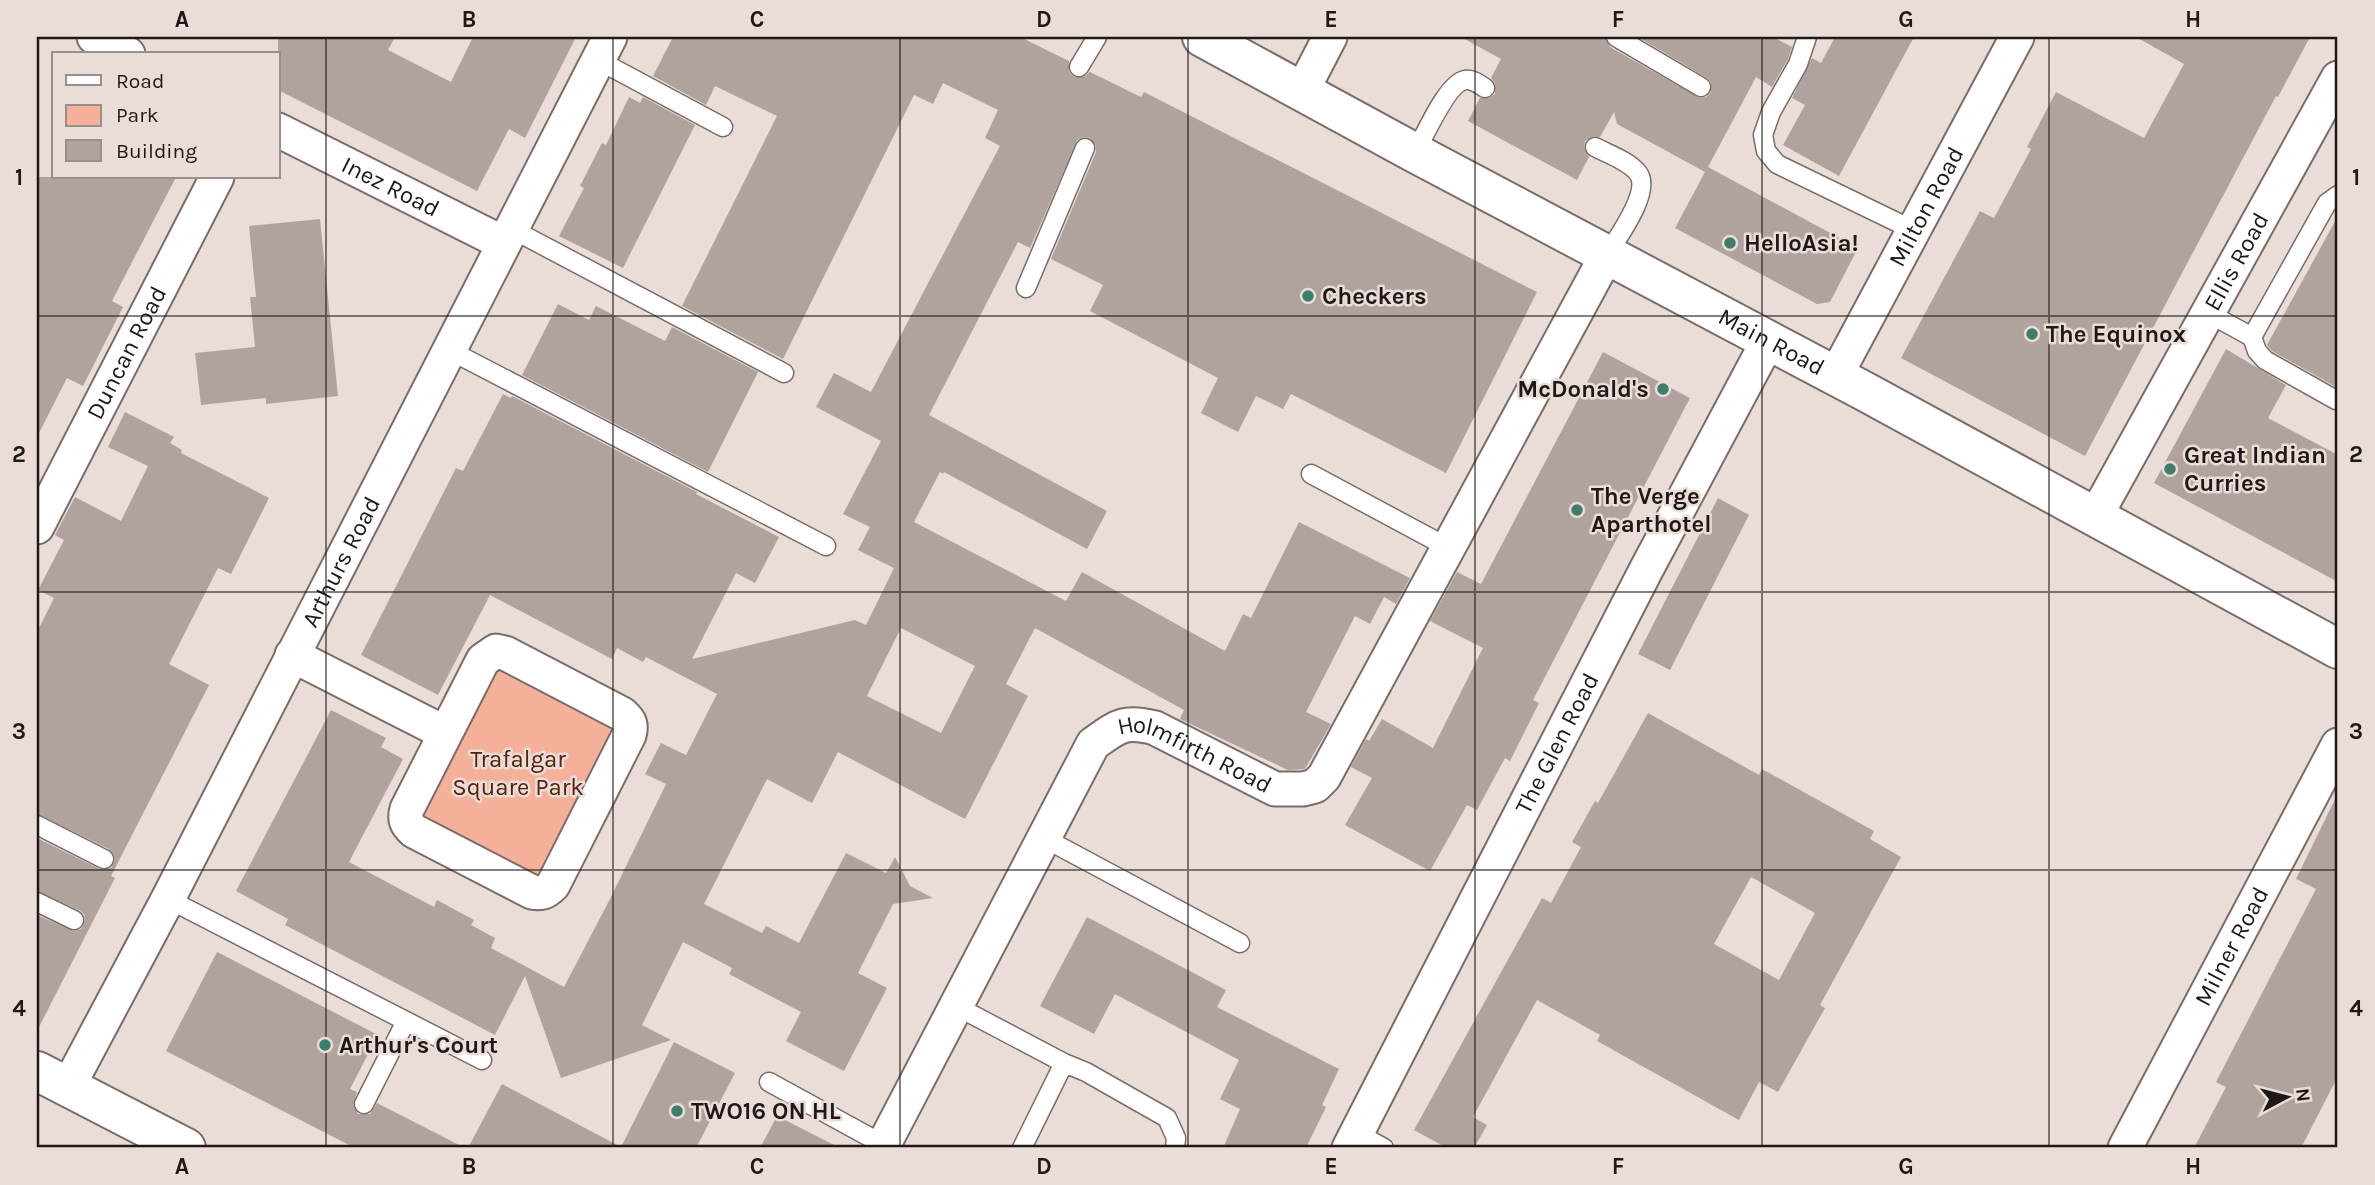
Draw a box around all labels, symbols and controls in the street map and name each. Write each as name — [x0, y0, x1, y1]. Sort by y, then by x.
text: A — [175, 6, 189, 33]
text: B — [462, 6, 476, 33]
text: C — [750, 6, 764, 33]
text: D — [1036, 6, 1052, 33]
text: E — [1324, 6, 1338, 33]
text: F — [1612, 6, 1624, 33]
text: G — [1898, 6, 1914, 33]
text: H — [2185, 6, 2201, 33]
legend — [52, 52, 280, 178]
text: Road — [116, 69, 164, 93]
text: Park — [116, 103, 159, 127]
text: Building — [116, 139, 197, 163]
street label: Milton Road — [1883, 142, 1970, 271]
street label: Inez Road — [337, 150, 444, 223]
text: 1 — [15, 164, 23, 191]
text: 1 — [2352, 164, 2360, 191]
street label: Ellis Road — [2198, 208, 2275, 315]
place label: HelloAsia! — [1744, 229, 1858, 257]
marker: HelloAsia! — [1722, 235, 1738, 251]
street label: Duncan Road — [81, 281, 172, 424]
place label: Checkers — [1322, 282, 1427, 310]
marker: Checkers — [1300, 288, 1316, 304]
street label: Main Road — [1714, 302, 1829, 382]
place label: The Equinox — [2046, 320, 2186, 348]
marker: The Equinox — [2024, 326, 2040, 342]
place label: McDonald's — [1517, 375, 1649, 403]
marker: McDonald's — [1655, 381, 1671, 397]
text: 2 — [12, 441, 26, 468]
place label: Great Indian Curries — [2184, 441, 2326, 497]
text: 2 — [2349, 441, 2363, 468]
marker: Great Indian Curries — [2162, 461, 2178, 477]
place label: The Verge Aparthotel — [1591, 482, 1712, 538]
street label: Arthurs Road — [296, 492, 386, 632]
marker: The Verge Aparthotel — [1569, 502, 1585, 518]
street label: The Glen Road — [1509, 668, 1605, 818]
street label: Holmfirth Road — [1115, 710, 1276, 799]
text: 3 — [12, 718, 26, 745]
text: 3 — [2349, 718, 2363, 745]
park label: Trafalgar Square Park — [452, 745, 584, 801]
street label: Milner Road — [2189, 882, 2274, 1011]
text: 4 — [12, 995, 26, 1022]
text: 4 — [2349, 995, 2363, 1022]
place label: Arthur's Court — [339, 1031, 498, 1059]
marker: Arthur's Court — [317, 1037, 333, 1053]
north arrow — [2252, 1062, 2322, 1132]
text: N — [2291, 1087, 2315, 1103]
place label: TWO16 ON HL — [691, 1097, 841, 1125]
marker: TWO16 ON HL — [669, 1103, 685, 1119]
text: A — [175, 1153, 189, 1180]
text: B — [462, 1153, 476, 1180]
text: C — [750, 1153, 764, 1180]
text: D — [1036, 1153, 1052, 1180]
text: E — [1324, 1153, 1338, 1180]
text: F — [1612, 1153, 1624, 1180]
text: G — [1898, 1153, 1914, 1180]
text: H — [2185, 1153, 2201, 1180]

